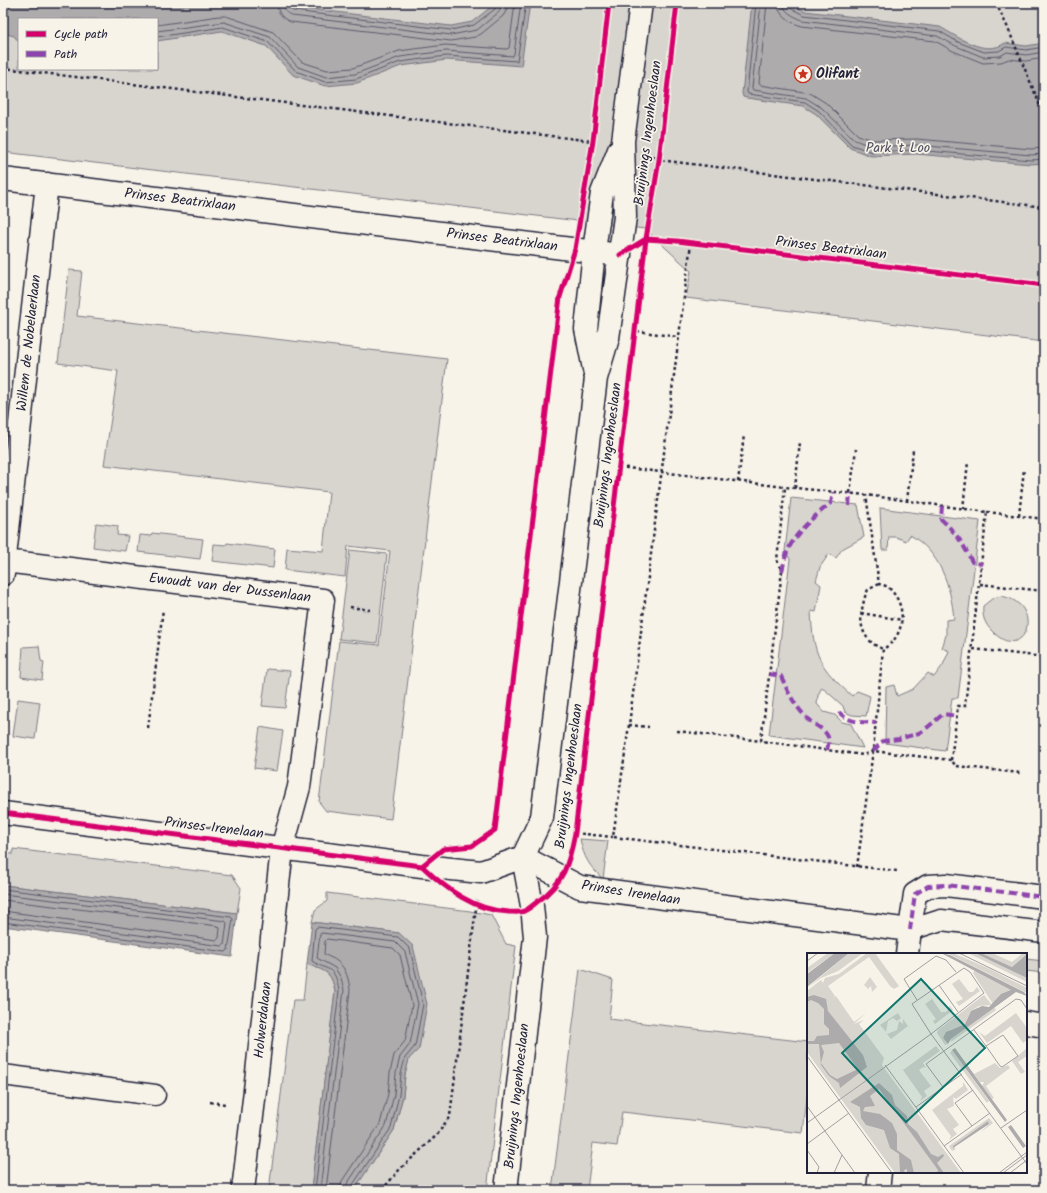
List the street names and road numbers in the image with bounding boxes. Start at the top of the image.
street label: Bruijnings Ingenhoeslaan [628,59,668,207]
street label: Prinses Beatrixlaan [123,182,237,218]
street label: Prinses Beatrixlaan [445,222,559,258]
street label: Prinses Beatrixlaan [774,230,888,266]
street label: Willem de Nobelaerlaan [11,273,47,413]
street label: Bruijnings Ingenhoeslaan [588,381,628,529]
street label: Ewoudt van der Dussenlaan [148,567,312,609]
street label: Bruijnings Ingenhoeslaan [549,702,589,850]
street label: Prinses Irenelaan [163,811,265,845]
street label: Prinses Irenelaan [580,874,682,912]
street label: Holwerdalaan [248,981,278,1059]
street label: Bruijnings Ingenhoeslaan [498,1022,536,1170]

